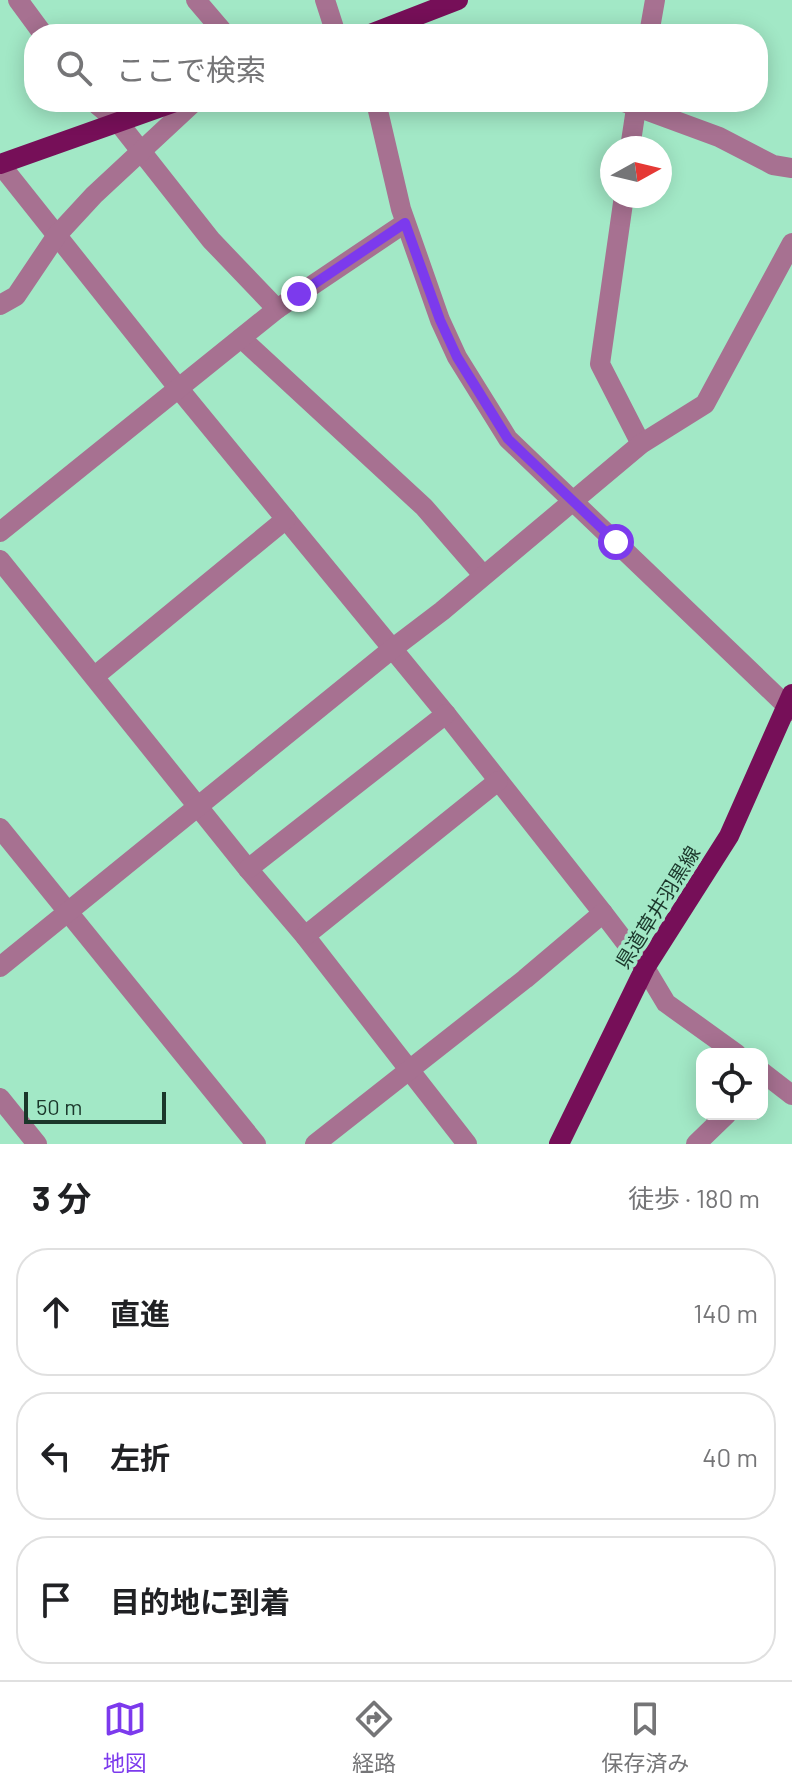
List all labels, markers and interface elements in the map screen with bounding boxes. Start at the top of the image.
search box [24,24,768,112]
icon: search [52,46,96,90]
text: ここで検索 [116,51,266,87]
north arrow [600,136,672,208]
route end [281,276,317,312]
route start [598,524,634,560]
street label: 県道草井羽黒線 [610,841,704,973]
map controls [696,1048,768,1120]
button: locate [696,1048,768,1120]
scale bar [24,1088,166,1124]
text: 50 m [36,1093,82,1119]
text: 3 分 [32,1177,91,1218]
text: 徒歩 · 180 m [628,1182,760,1213]
icon: ahead [34,1290,78,1334]
text: 直進 [110,1295,170,1331]
text: 140 m [693,1297,758,1328]
icon: left [34,1434,78,1478]
text: 左折 [110,1439,170,1475]
text: 40 m [702,1441,758,1472]
icon: arrive [34,1578,78,1622]
text: 目的地に到着 [110,1583,290,1619]
tab: 地図 [103,1697,147,1777]
tab: 経路 [352,1697,396,1777]
tab: 保存済み [601,1697,689,1777]

